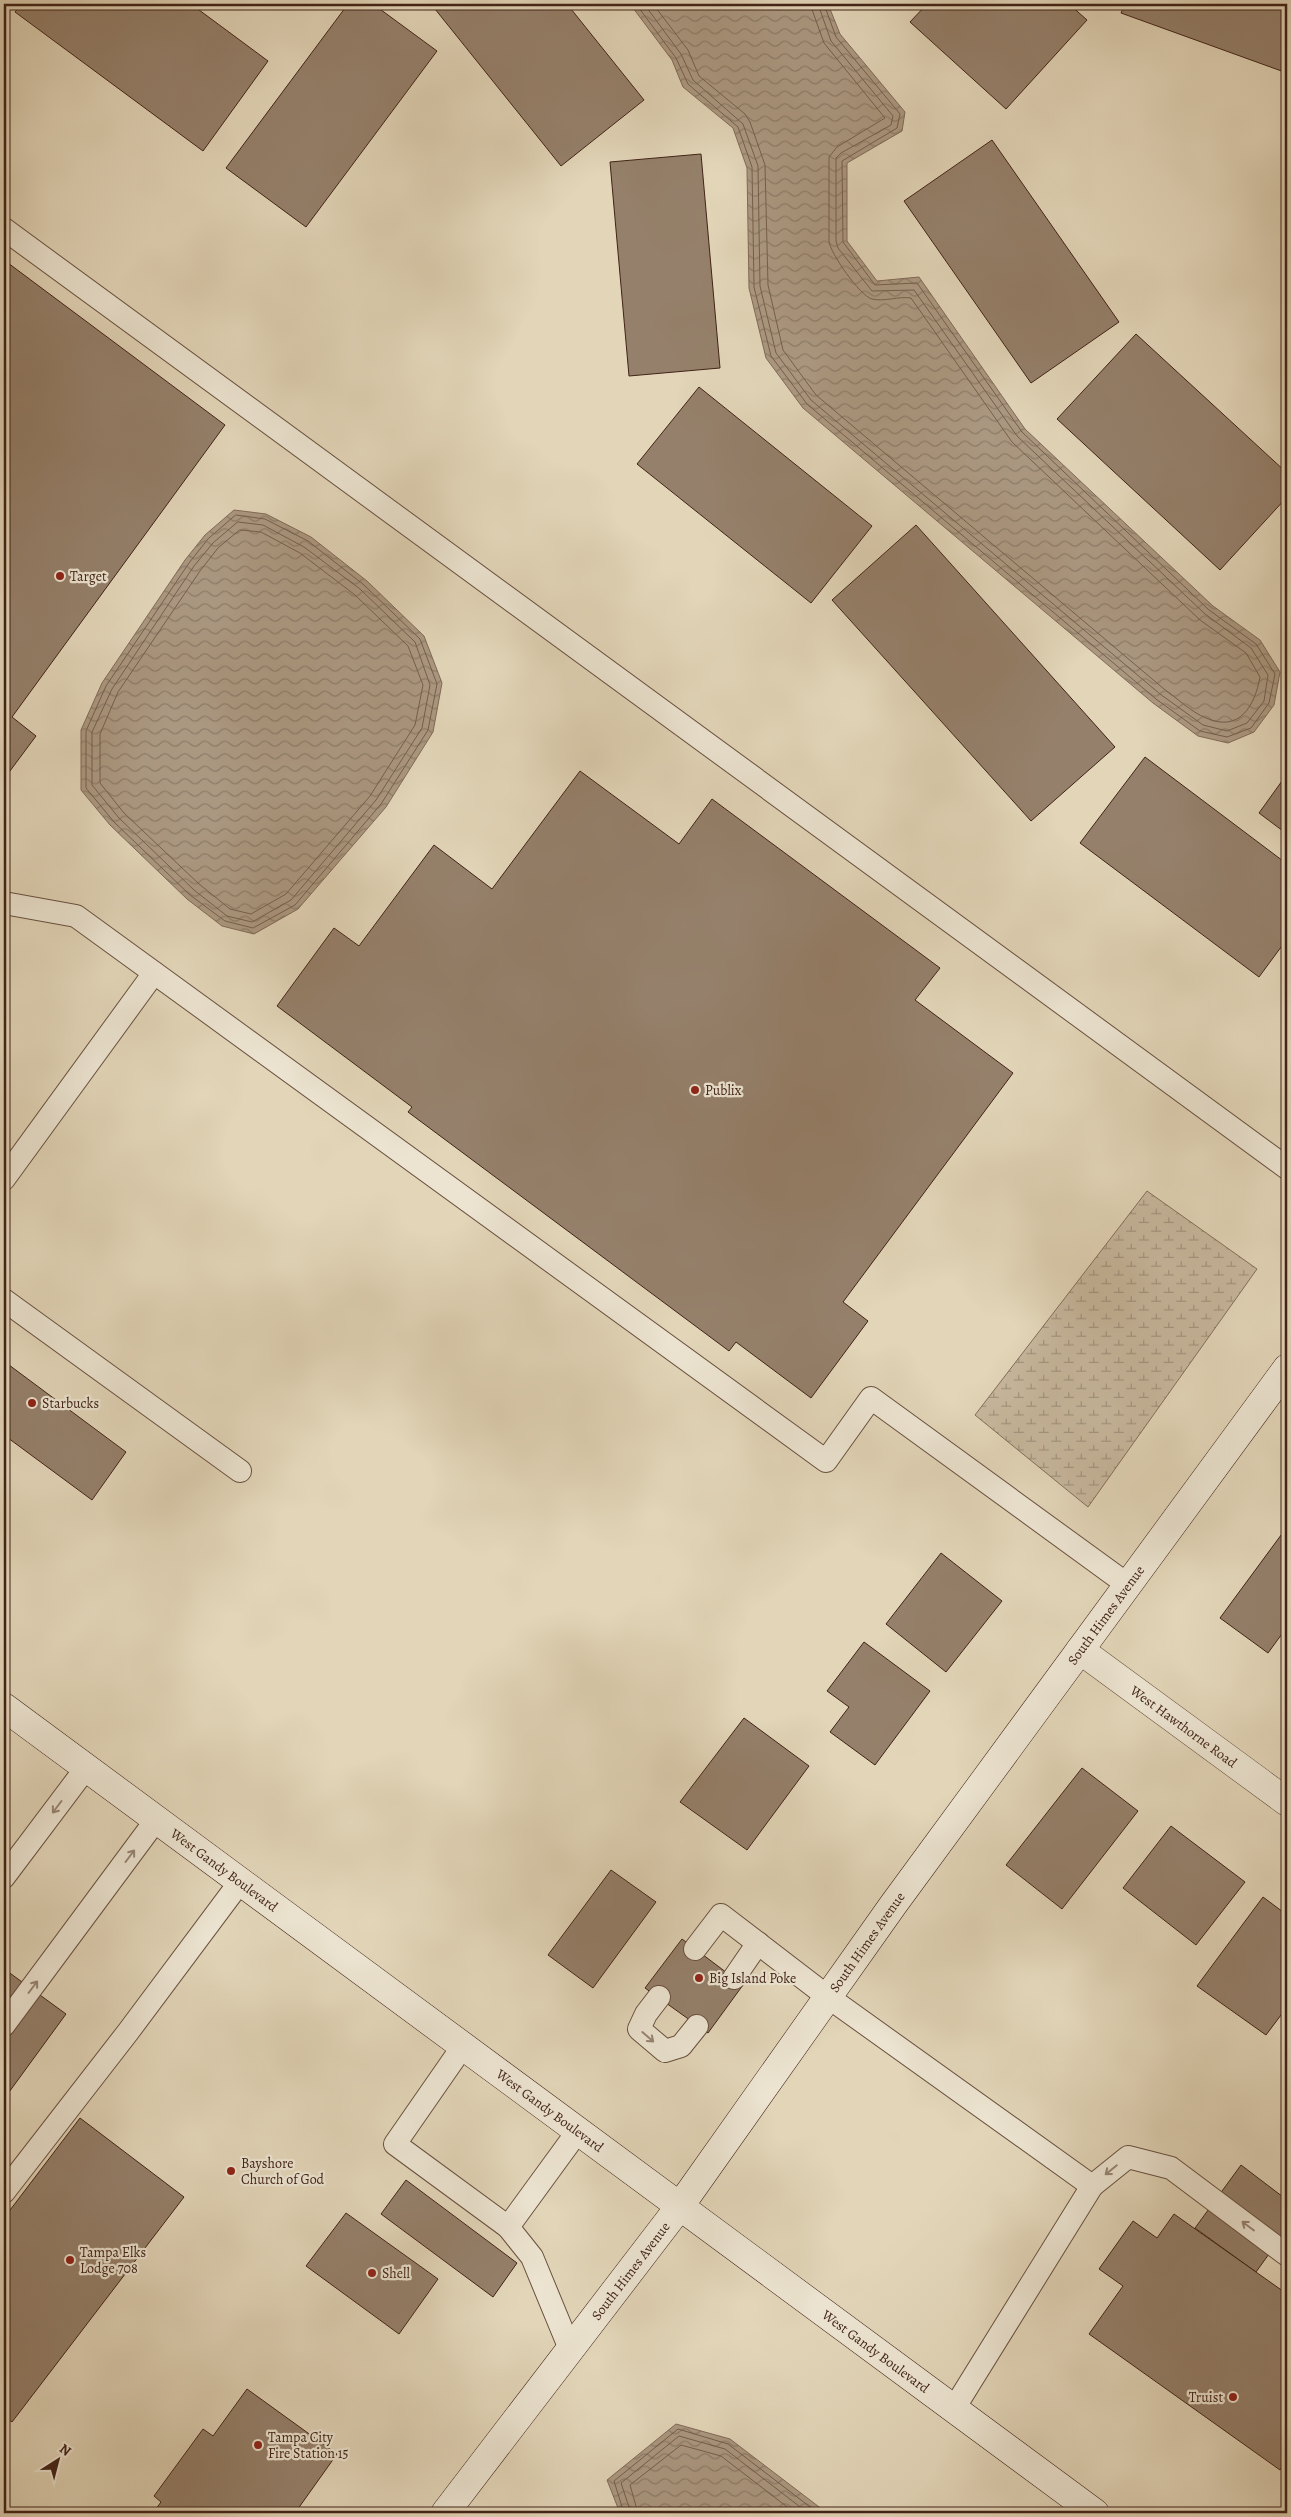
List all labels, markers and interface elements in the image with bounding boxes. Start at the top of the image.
place label: Target [70,567,107,586]
marker: Target [54,570,66,582]
place label: Publix [705,1081,742,1100]
marker: Publix [689,1084,701,1096]
place label: Starbucks [42,1394,99,1413]
marker: Starbucks [26,1397,38,1409]
street label: South Himes Avenue [1063,1561,1149,1669]
street label: West Hawthorne Road [1126,1680,1242,1772]
one-way arrow [51,1800,62,1813]
street label: West Gandy Boulevard [166,1823,282,1916]
one-way arrow [124,1850,135,1863]
street label: South Himes Avenue [825,1888,909,1996]
place label: Big Island Poke [709,1969,796,1988]
marker: Big Island Poke [693,1972,705,1984]
one-way arrow [27,1980,38,1993]
one-way arrow [641,2031,654,2042]
street label: West Gandy Boulevard [492,2064,608,2157]
place label: Bayshore Church of God [241,2154,325,2189]
marker: Bayshore Church of God [225,2165,237,2177]
one-way arrow [1105,2165,1118,2176]
street label: South Himes Avenue [587,2218,674,2324]
one-way arrow [1241,2221,1255,2231]
place label: Tampa Elks Lodge 708 [80,2243,146,2278]
marker: Tampa Elks Lodge 708 [64,2254,76,2266]
place label: Shell [382,2264,410,2283]
marker: Shell [366,2267,378,2279]
street label: West Gandy Boulevard [818,2305,934,2397]
place label: Truist [1189,2388,1223,2407]
marker: Truist [1227,2391,1239,2403]
place label: Tampa City Fire Station 15 [268,2428,348,2463]
north arrow [32,2434,82,2484]
text: N [56,2439,75,2461]
marker: Tampa City Fire Station 15 [252,2439,264,2451]

